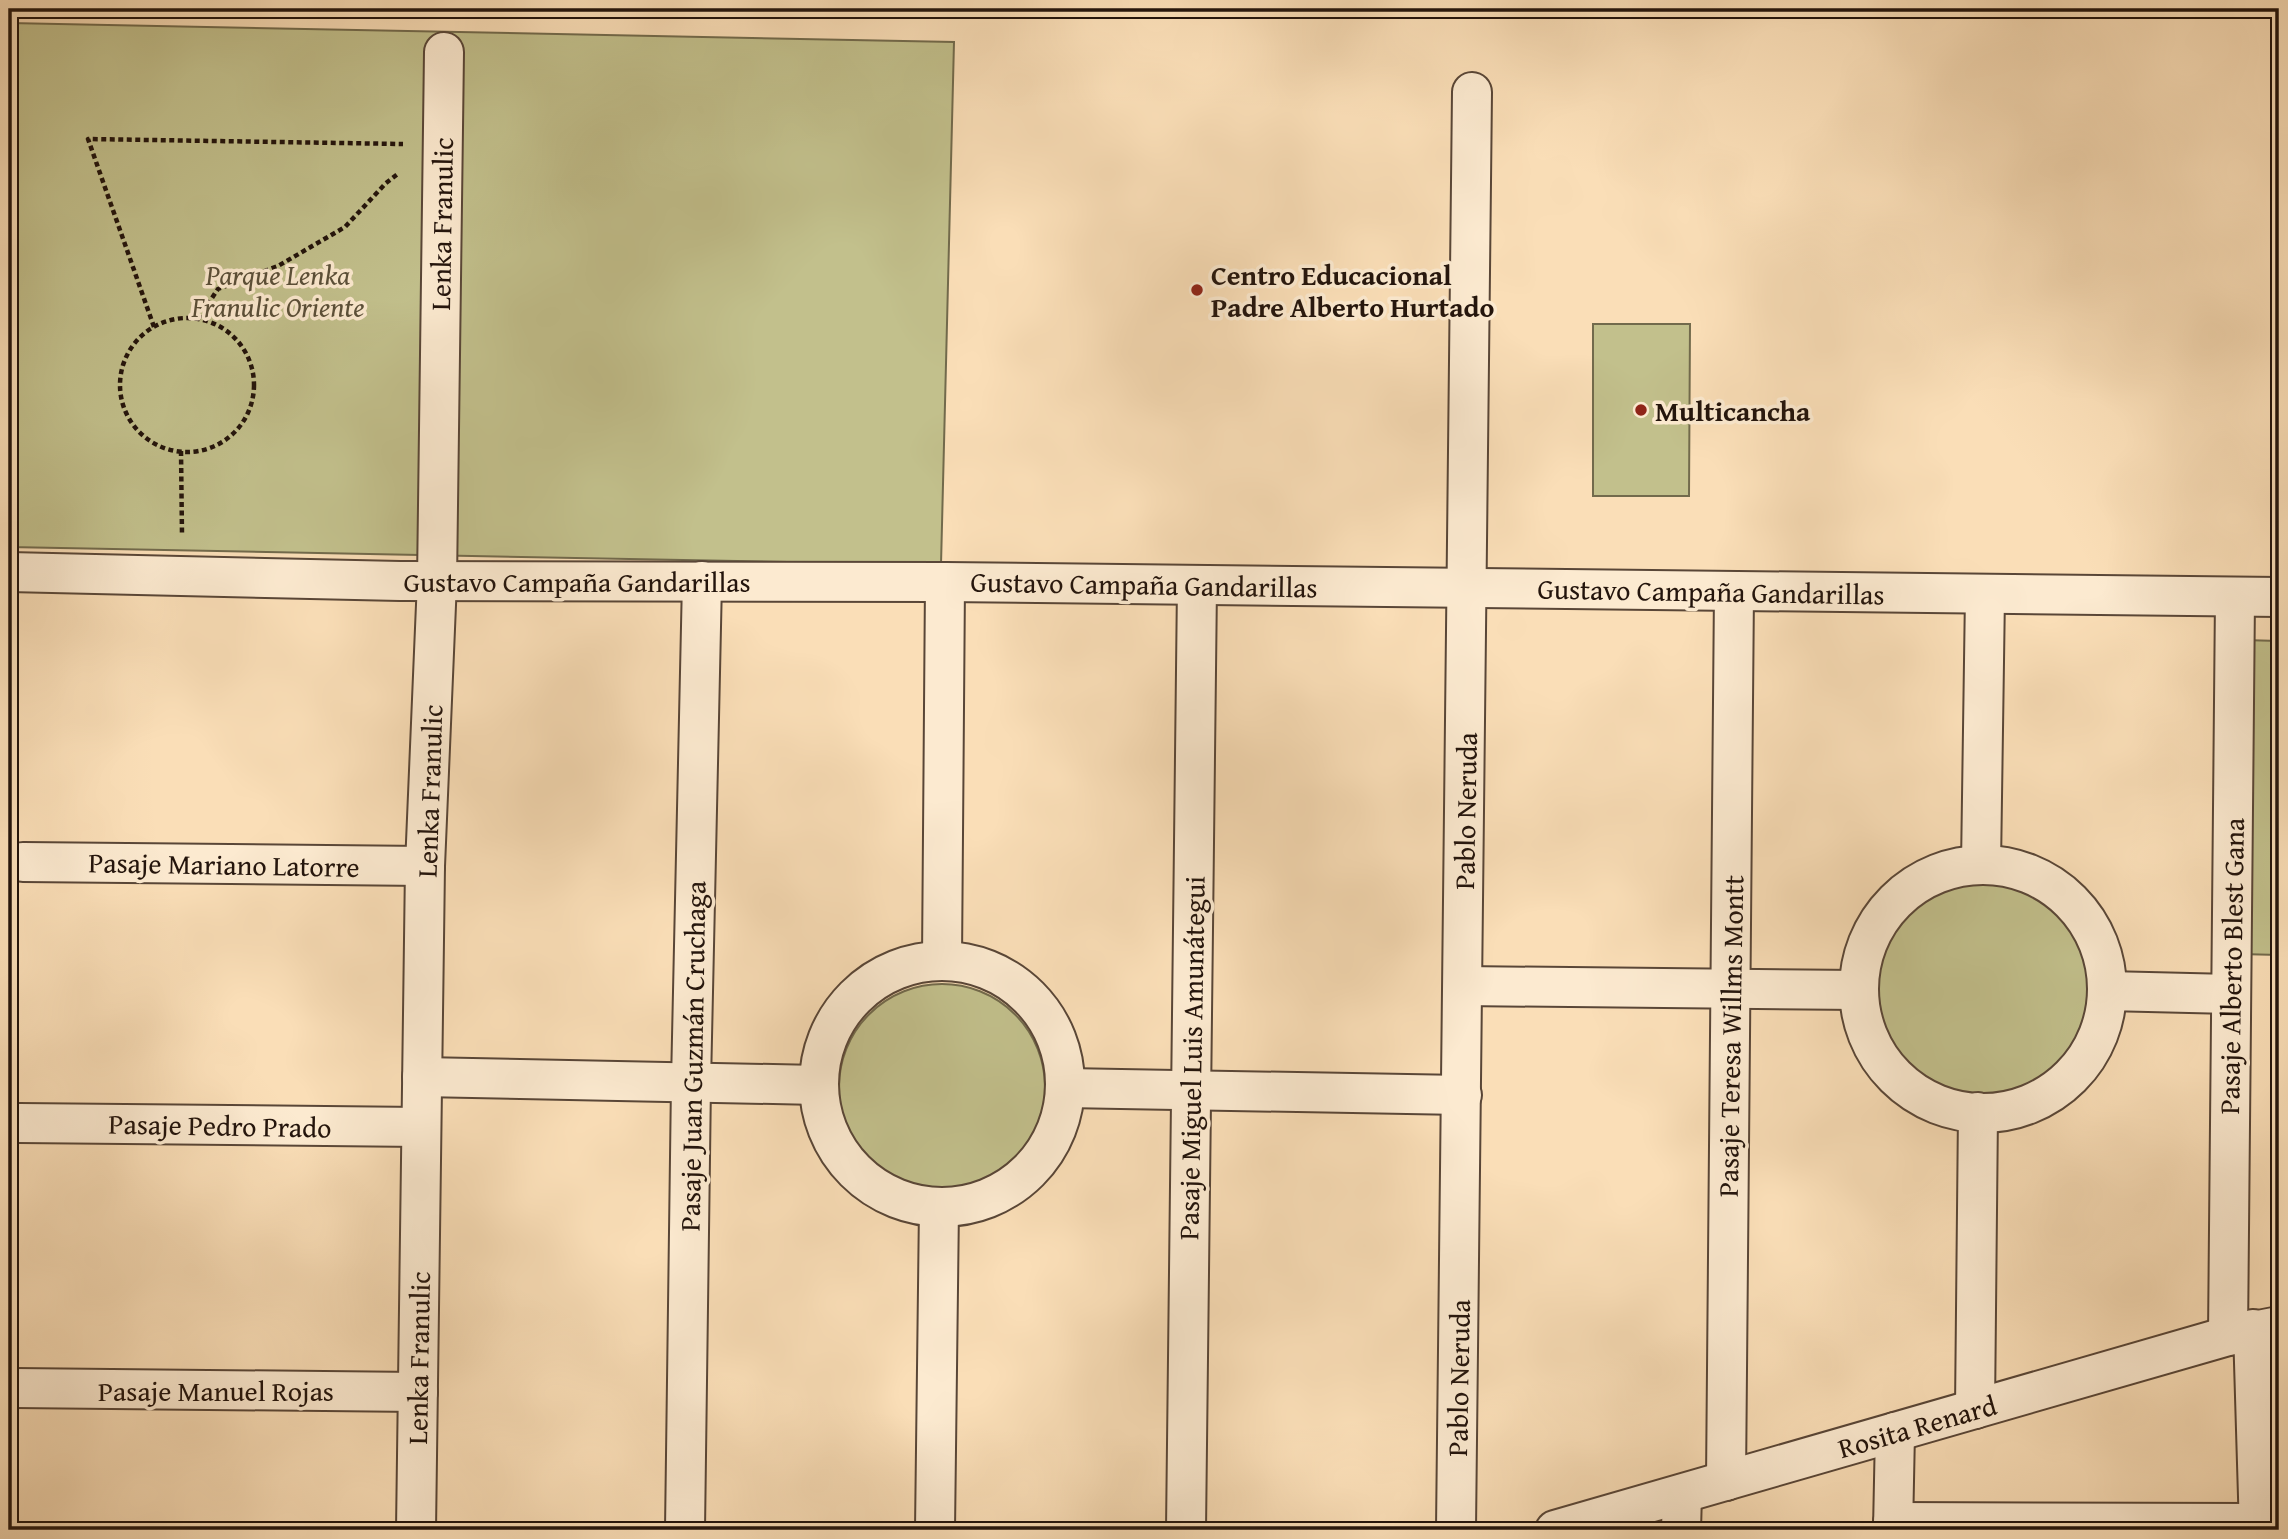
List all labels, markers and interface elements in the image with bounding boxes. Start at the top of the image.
street label: Lenka Franulic [419,137,463,311]
park label: Parque Lenka Franulic Oriente [190,254,365,327]
place label: Centro Educacional Padre Alberto Hurtado [1211,254,1495,327]
marker: Centro Educacional Padre Alberto Hurtado [1189,282,1205,298]
place label: Multicancha [1655,390,1811,431]
marker: Multicancha [1633,402,1649,418]
street label: Gustavo Campaña Gandarillas [970,560,1318,608]
street label: Gustavo Campaña Gandarillas [403,561,751,602]
street label: Gustavo Campaña Gandarillas [1537,567,1885,615]
street label: Lenka Franulic [405,704,453,878]
street label: Pablo Neruda [1443,731,1487,890]
street label: Pasaje Alberto Blest Gana [2208,817,2254,1115]
street label: Pasaje Mariano Latorre [88,841,360,887]
street label: Pasaje Teresa Willms Montt [1707,874,1753,1197]
street label: Pasaje Miguel Luis Amunátegui [1167,875,1215,1241]
street label: Pasaje Juan Guzmán Cruchaga [668,880,716,1232]
street label: Pasaje Pedro Prado [108,1103,332,1147]
street label: Lenka Franulic [396,1271,440,1445]
street label: Pablo Neruda [1436,1298,1480,1457]
street label: Pasaje Manuel Rojas [98,1370,334,1411]
street label: Rosita Renard [1833,1384,2001,1468]

